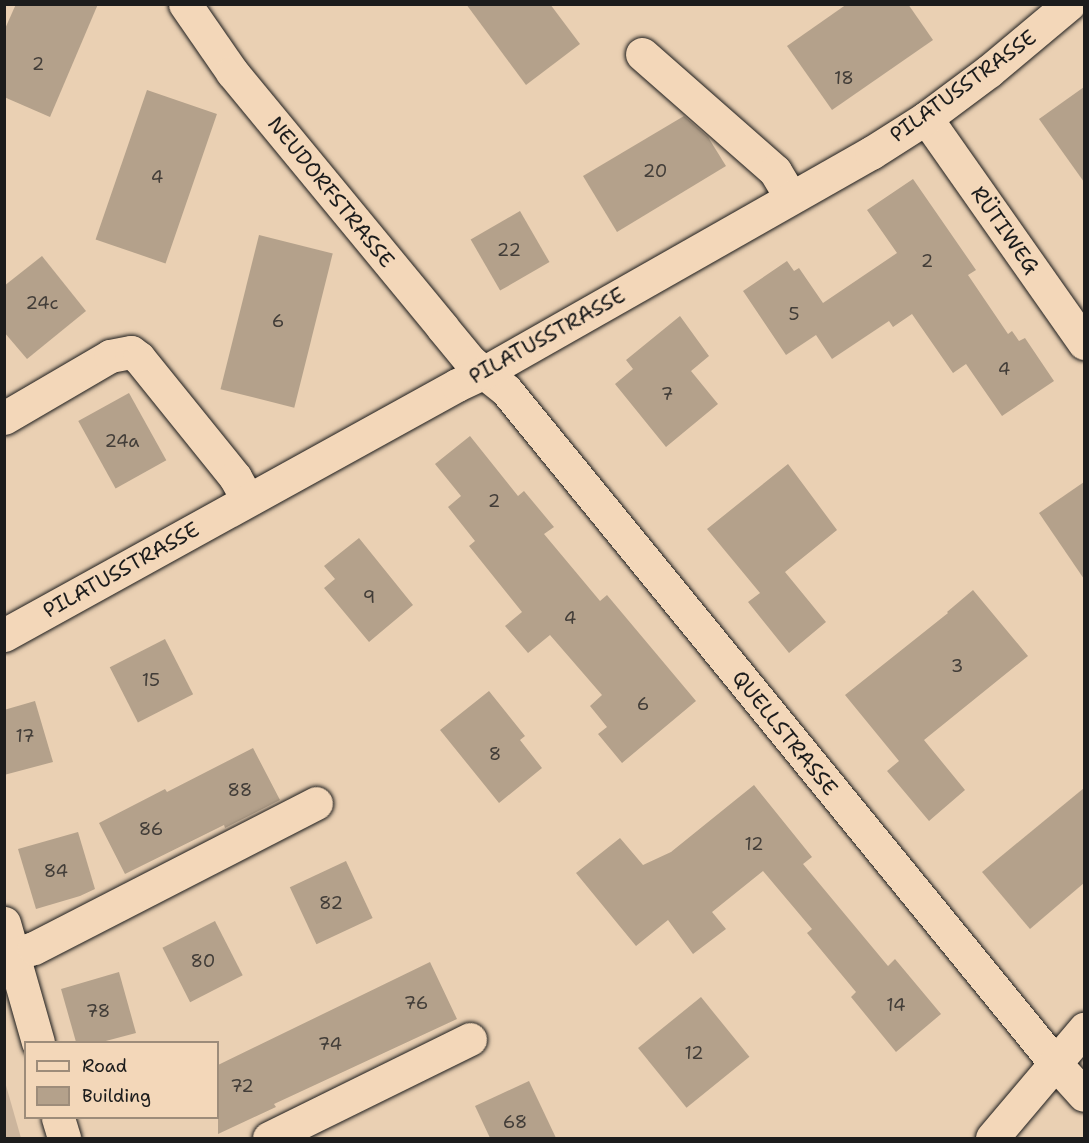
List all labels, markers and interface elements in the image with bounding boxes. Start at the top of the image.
street label: PILATUSSTRASSE [885,24,1041,148]
house number: 2 [32,53,44,75]
house number: 18 [834,67,854,89]
street label: NEUDORFSTRASSE [262,111,400,273]
house number: 20 [643,160,667,182]
house number: 4 [151,166,163,188]
street label: RÜTIWEG [966,181,1044,279]
house number: 22 [497,239,521,261]
house number: 2 [921,250,933,272]
street label: PILATUSSTRASSE [465,283,629,389]
house number: 24c [25,292,59,314]
house number: 5 [788,303,800,325]
house number: 6 [272,310,284,332]
house number: 4 [998,358,1010,380]
house number: 7 [661,383,673,405]
house number: 24a [105,430,139,452]
house number: 2 [488,490,500,512]
street label: PILATUSSTRASSE [39,517,203,623]
house number: 9 [363,586,375,608]
house number: 4 [564,607,576,629]
house number: 3 [951,655,963,677]
street label: QUELLSTRASSE [727,665,843,801]
house number: 15 [142,669,160,691]
house number: 6 [637,693,649,715]
house number: 17 [15,725,35,747]
house number: 8 [489,743,501,765]
house number: 88 [228,779,252,801]
house number: 86 [139,818,163,840]
house number: 12 [744,833,764,855]
house number: 84 [44,860,68,882]
house number: 82 [319,892,343,914]
house number: 80 [191,950,215,972]
house number: 76 [404,992,428,1014]
house number: 14 [886,994,906,1016]
house number: 78 [86,1000,110,1022]
house number: 74 [318,1033,342,1055]
legend [24,1041,219,1119]
house number: 12 [684,1042,704,1064]
text: Road [82,1054,127,1078]
house number: 72 [230,1075,254,1097]
text: Building [82,1084,151,1108]
house number: 68 [503,1111,527,1133]

